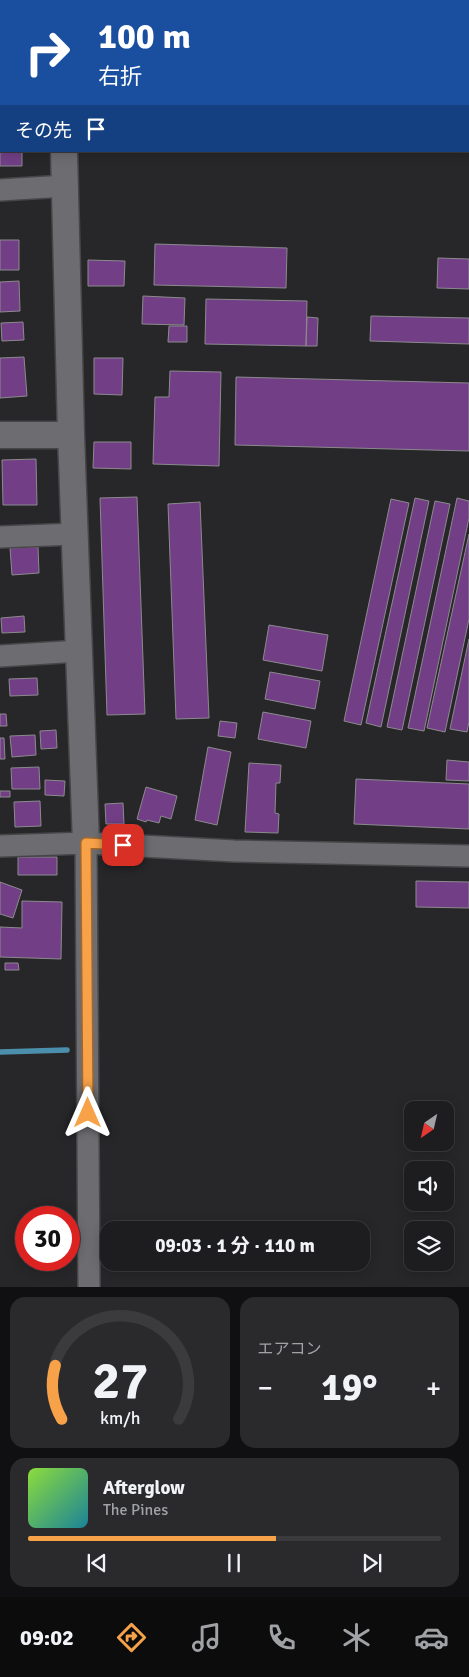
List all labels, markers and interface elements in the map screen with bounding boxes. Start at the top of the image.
text: 100 m [98,15,191,58]
icon: right [15,20,80,85]
text: 右折 [98,63,142,90]
icon: arrive [82,115,110,143]
text: その先 [15,119,72,143]
pin [102,824,144,866]
icon: arrive [109,831,137,859]
position arrow [61,1086,113,1138]
north arrow [404,1101,454,1151]
map controls [404,1101,454,1271]
button: sound [404,1161,454,1211]
speed limit sign: 30 [15,1206,80,1271]
button: layers [404,1221,454,1271]
text: 09:03 · 1 分 · 110 m [155,1234,315,1258]
text: エアコン [258,1339,322,1359]
text: 27 [92,1349,148,1413]
text: 19° [321,1364,377,1411]
text: − [258,1371,273,1405]
text: + [426,1371,441,1405]
text: km/h [100,1407,140,1429]
text: Afterglow [103,1476,185,1500]
text: The Pines [103,1500,168,1520]
icon: previous [83,1549,111,1577]
icon: pause [220,1549,248,1577]
icon: next [358,1549,386,1577]
icon: directions [114,1620,149,1655]
icon: music [189,1620,224,1655]
icon: phone [264,1620,299,1655]
icon: climate [339,1620,374,1655]
icon: car [414,1620,449,1655]
text: 09:02 [20,1624,74,1651]

